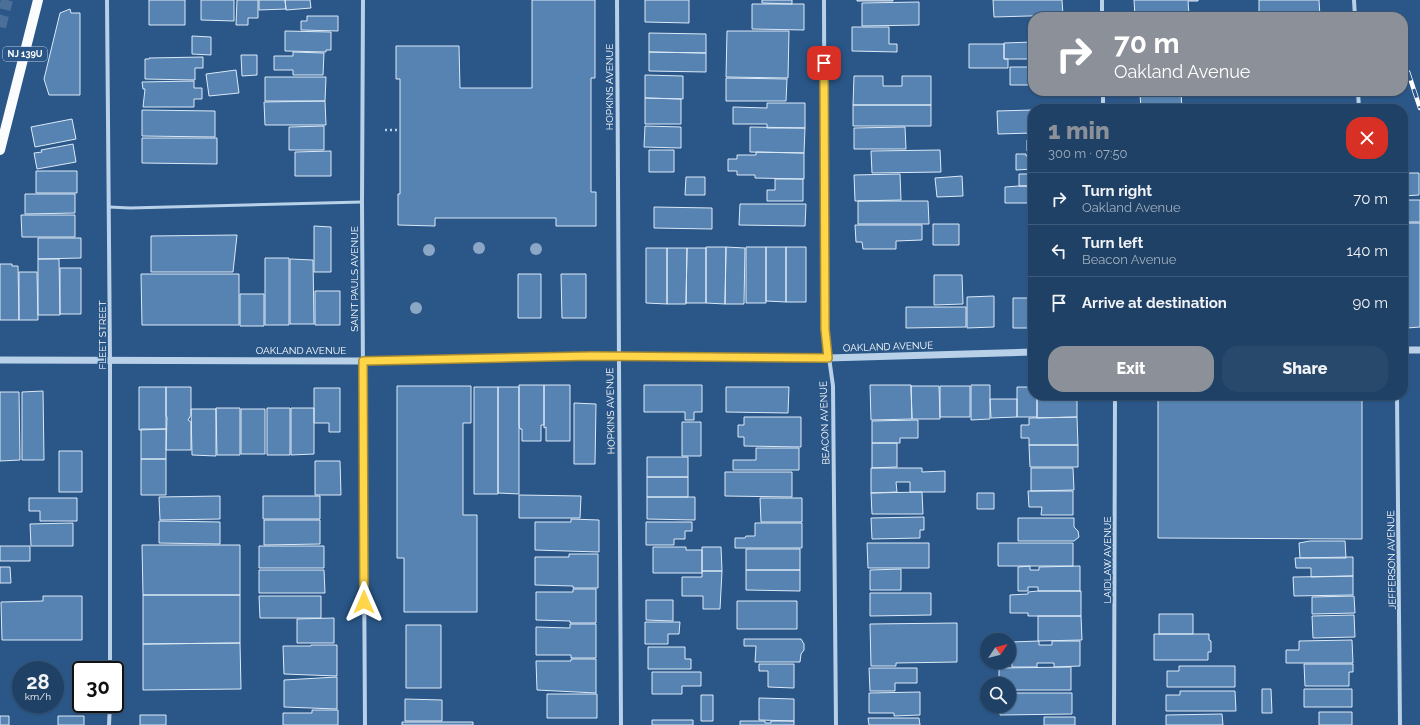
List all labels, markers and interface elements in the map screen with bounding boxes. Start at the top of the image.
text: 70 m [1114,27,1180,60]
icon: right [1048,28,1100,80]
street label: HOPKINS AVENUE [604,44,615,130]
pin [807,46,841,80]
road number: NJ 139U [3,47,47,61]
icon: arrive [813,52,835,74]
text: Oakland Avenue [1114,61,1250,82]
text: 1 min [1048,116,1110,145]
button: close [1346,117,1388,159]
text: 300 m · 07:50 [1048,146,1128,161]
text: Turn right [1082,182,1152,200]
icon: right [1048,188,1070,210]
text: 70 m [1353,190,1388,208]
text: Oakland Avenue [1082,200,1181,215]
street label: SAINT PAULS AVENUE [349,226,360,332]
text: Turn left [1082,234,1143,252]
icon: left [1048,240,1070,262]
text: 140 m [1347,242,1388,260]
text: Beacon Avenue [1082,252,1176,267]
icon: arrive [1048,292,1070,314]
text: Arrive at destination [1082,294,1227,312]
text: 90 m [1352,294,1388,312]
street label: FLEET STREET [97,300,108,370]
street label: OAKLAND AVENUE [843,339,933,354]
street label: OAKLAND AVENUE [256,345,346,356]
button: Exit [1048,346,1214,392]
button: Share [1222,346,1388,392]
street label: HOPKINS AVENUE [604,368,617,454]
street label: BEACON AVENUE [818,381,831,465]
street label: JEFFERSON AVENUE [1385,510,1398,610]
street label: LAIDLAW AVENUE [1102,517,1113,603]
position arrow [343,581,385,623]
north arrow [980,633,1016,669]
map controls [980,633,1016,713]
speed limit sign: 30 [72,661,124,713]
text: 28 [26,670,50,694]
button: search [980,677,1016,713]
text: km/h [25,691,51,702]

